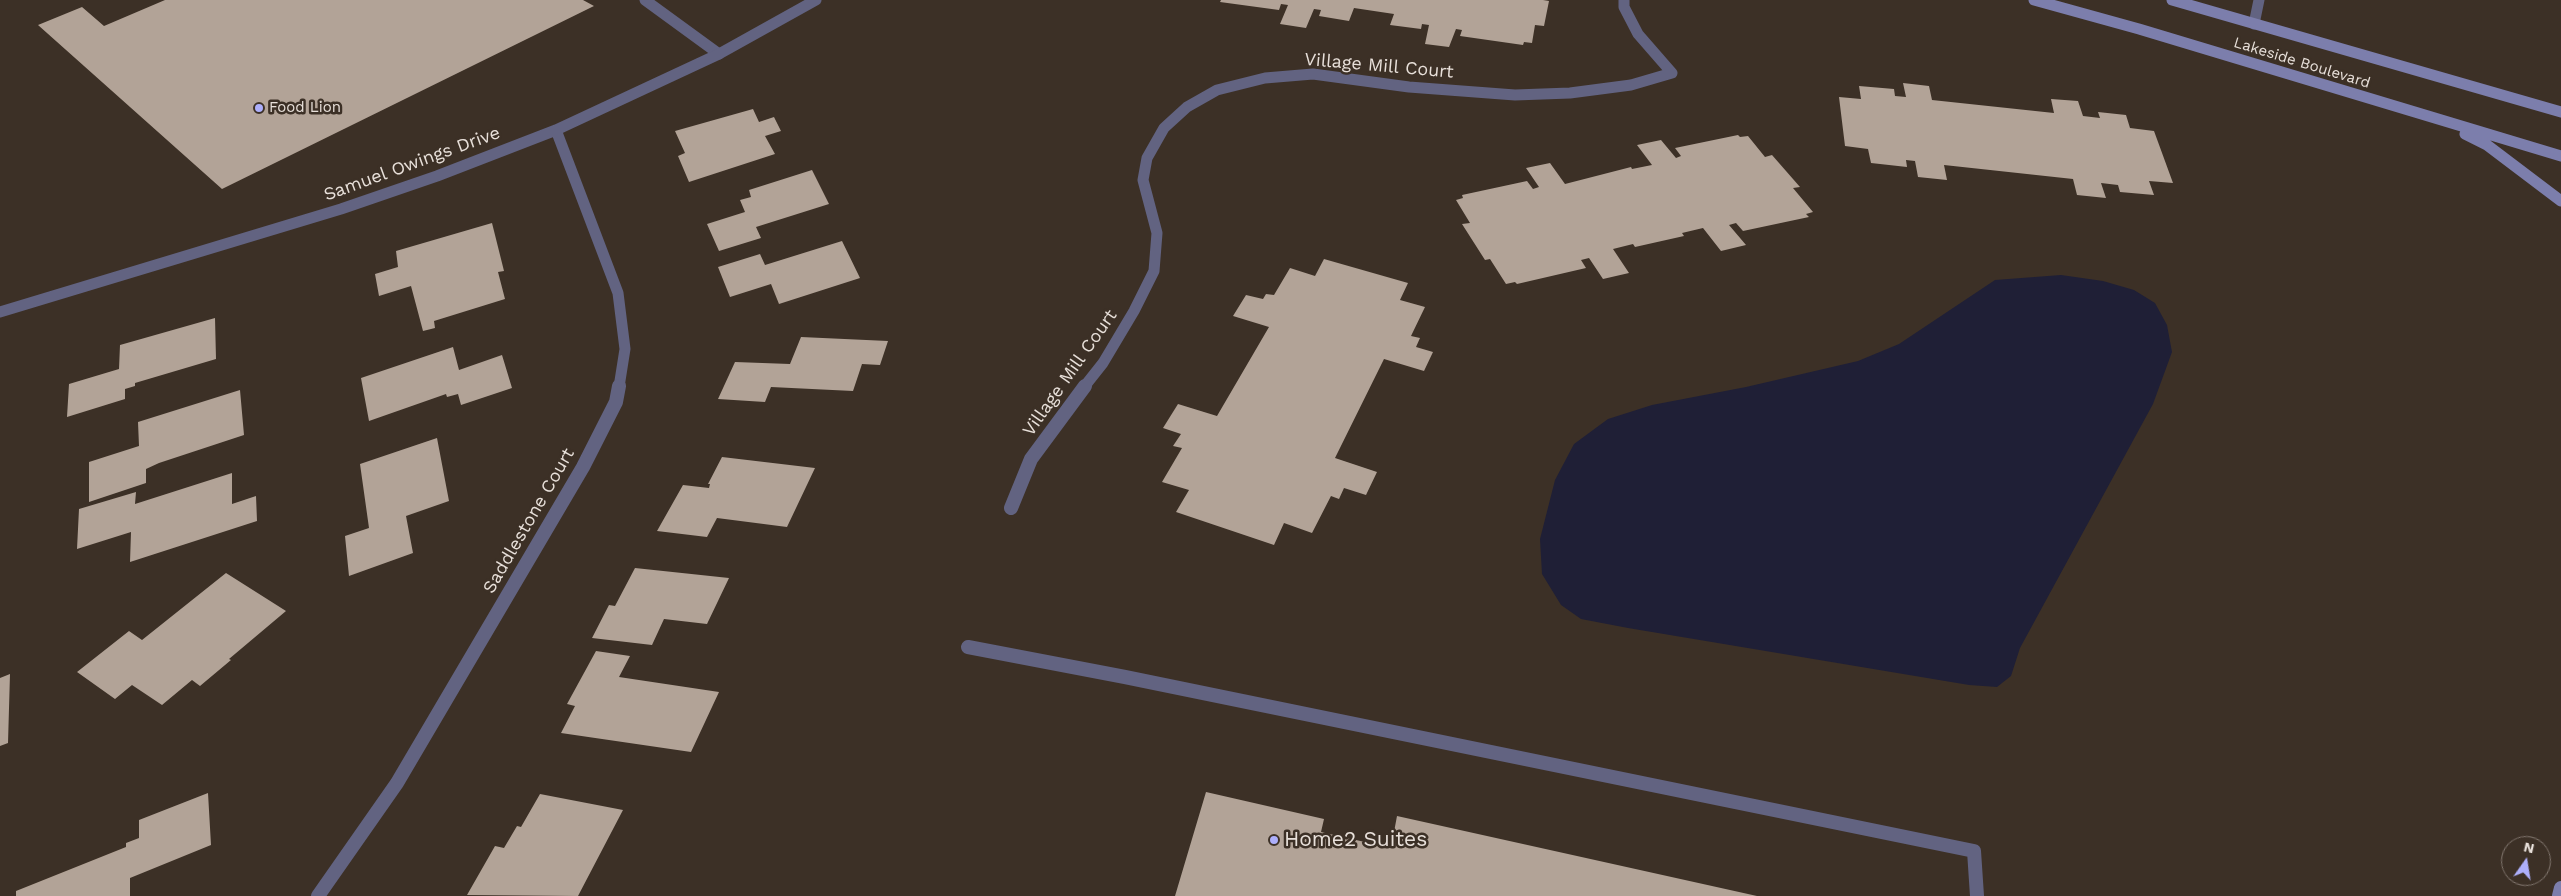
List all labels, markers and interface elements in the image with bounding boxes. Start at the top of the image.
street label: Lakeside Boulevard [2232,34,2372,92]
street label: Village Mill Court [1304,49,1454,83]
place label: Food Lion [269,99,341,117]
marker: Food Lion [253,102,265,114]
street label: Samuel Owings Drive [321,122,503,206]
street label: Village Mill Court [1018,306,1122,440]
street label: Saddlestone Court [479,445,579,597]
place label: Home2 Suites [1284,827,1427,853]
marker: Home2 Suites [1268,834,1280,846]
north arrow [2501,836,2551,886]
text: N [2522,838,2536,856]

